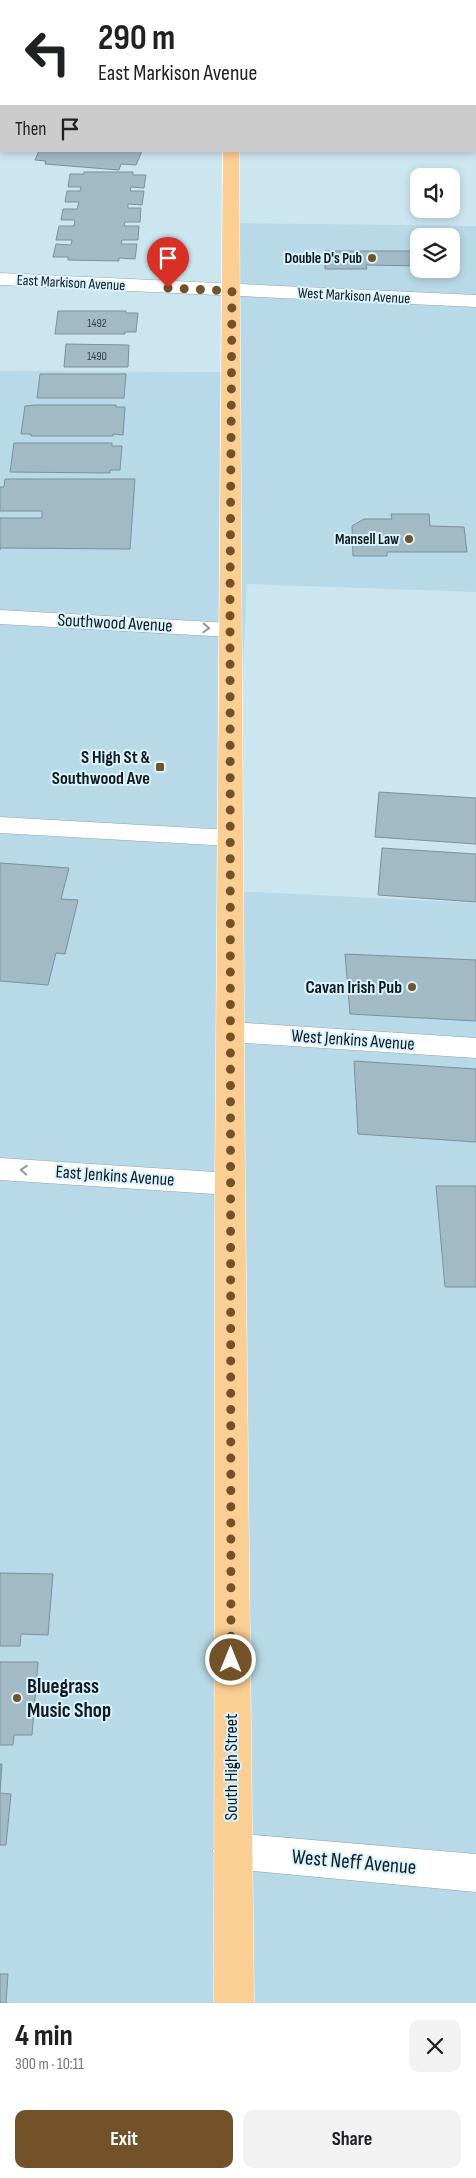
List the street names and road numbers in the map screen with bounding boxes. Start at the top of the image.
street label: East Markison Avenue [16,271,126,295]
street label: West Markison Avenue [297,284,411,308]
street label: Southwood Avenue [57,609,173,637]
street label: West Jenkins Avenue [291,1025,415,1055]
street label: East Jenkins Avenue [55,1161,175,1191]
street label: South High Street [221,1713,242,1820]
street label: West Neff Avenue [291,1844,417,1880]

